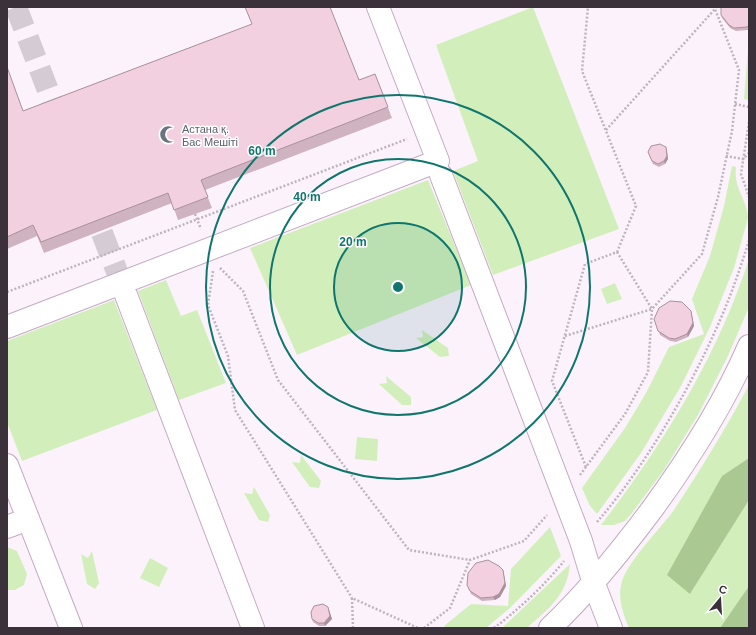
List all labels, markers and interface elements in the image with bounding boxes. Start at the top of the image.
place label: Астана қ. Бас Мешіті [182,123,238,148]
mosque icon: Астана қ. Бас Мешіті [159,125,179,145]
text: 60 m [248,144,276,158]
text: 40 m [293,190,321,204]
text: 20 m [339,235,367,249]
centre of rings [391,280,405,294]
north arrow [700,579,740,619]
text: С [717,583,729,596]

